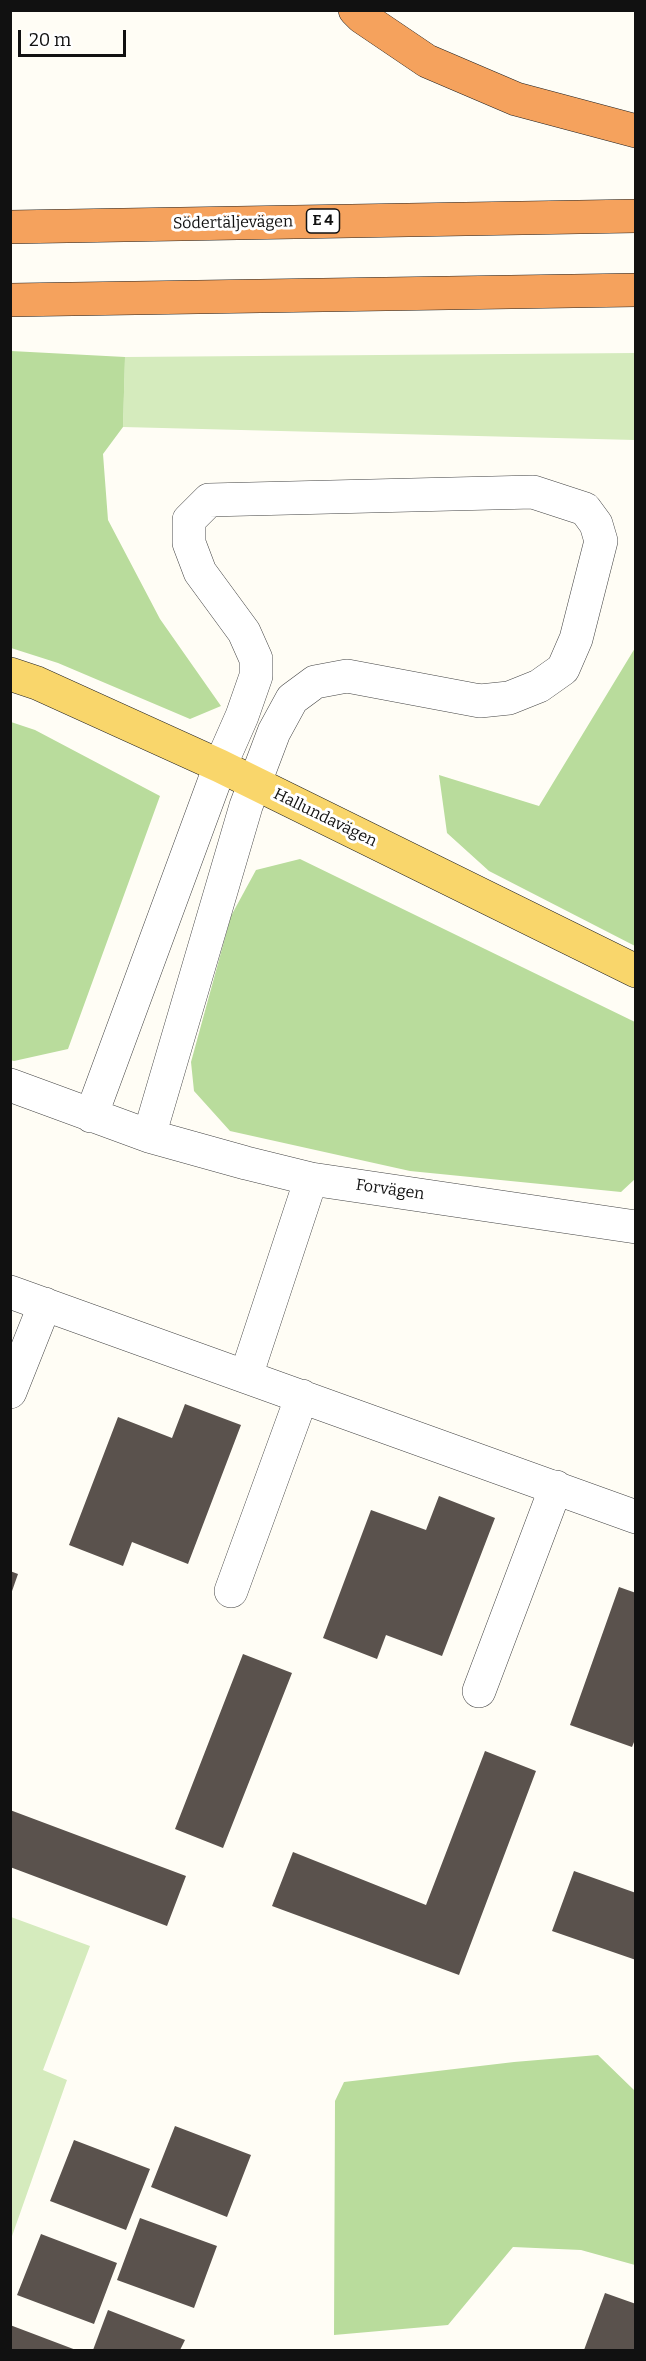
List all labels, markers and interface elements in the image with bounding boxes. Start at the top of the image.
scale bar [21,18,129,56]
text: 20 m [29,29,71,51]
road number: E 4 [306,209,340,233]
street label: Södertäljevägen [173,212,293,234]
street label: Hallundavägen [270,785,380,851]
street label: Forvägen [354,1176,426,1204]

